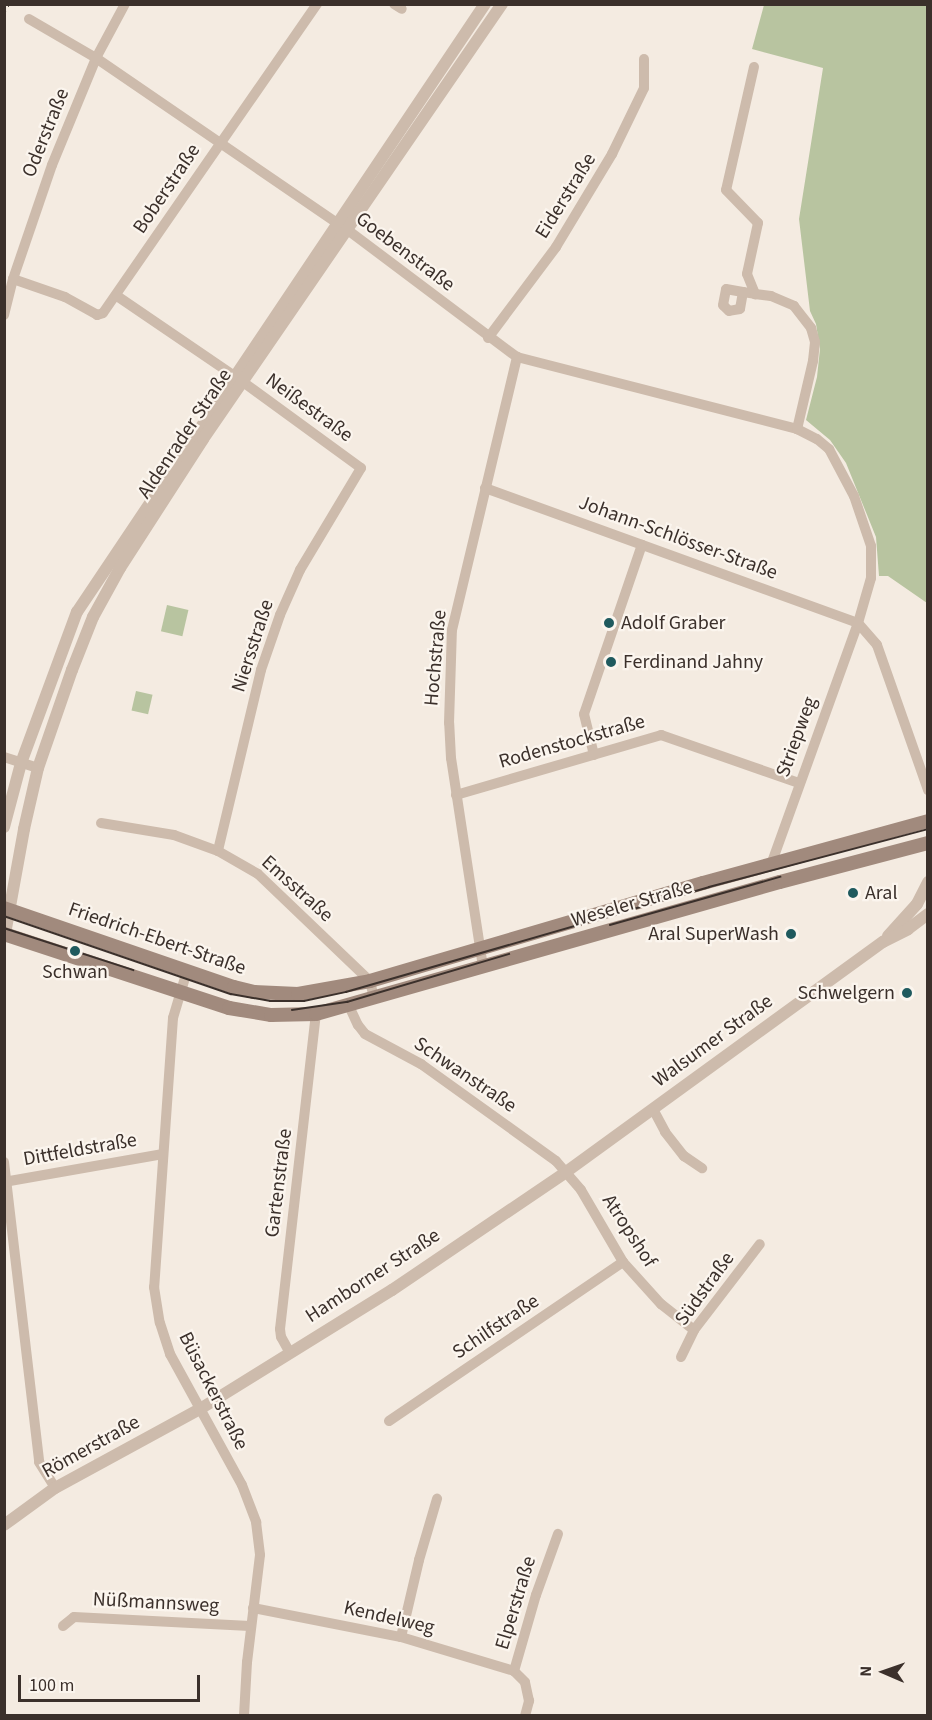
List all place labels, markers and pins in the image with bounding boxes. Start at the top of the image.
place label: Adolf Graber [621,611,726,635]
marker: Adolf Graber [602,616,616,630]
place label: Ferdinand Jahny [623,650,763,674]
marker: Ferdinand Jahny [604,655,618,669]
place label: Aral [865,881,898,905]
marker: Aral [846,886,860,900]
place label: Aral SuperWash [648,922,779,946]
marker: Aral SuperWash [784,927,798,941]
marker: Schwan [68,944,82,958]
place label: Schwan [42,960,108,984]
place label: Schwelgern [797,981,895,1005]
marker: Schwelgern [900,986,914,1000]

